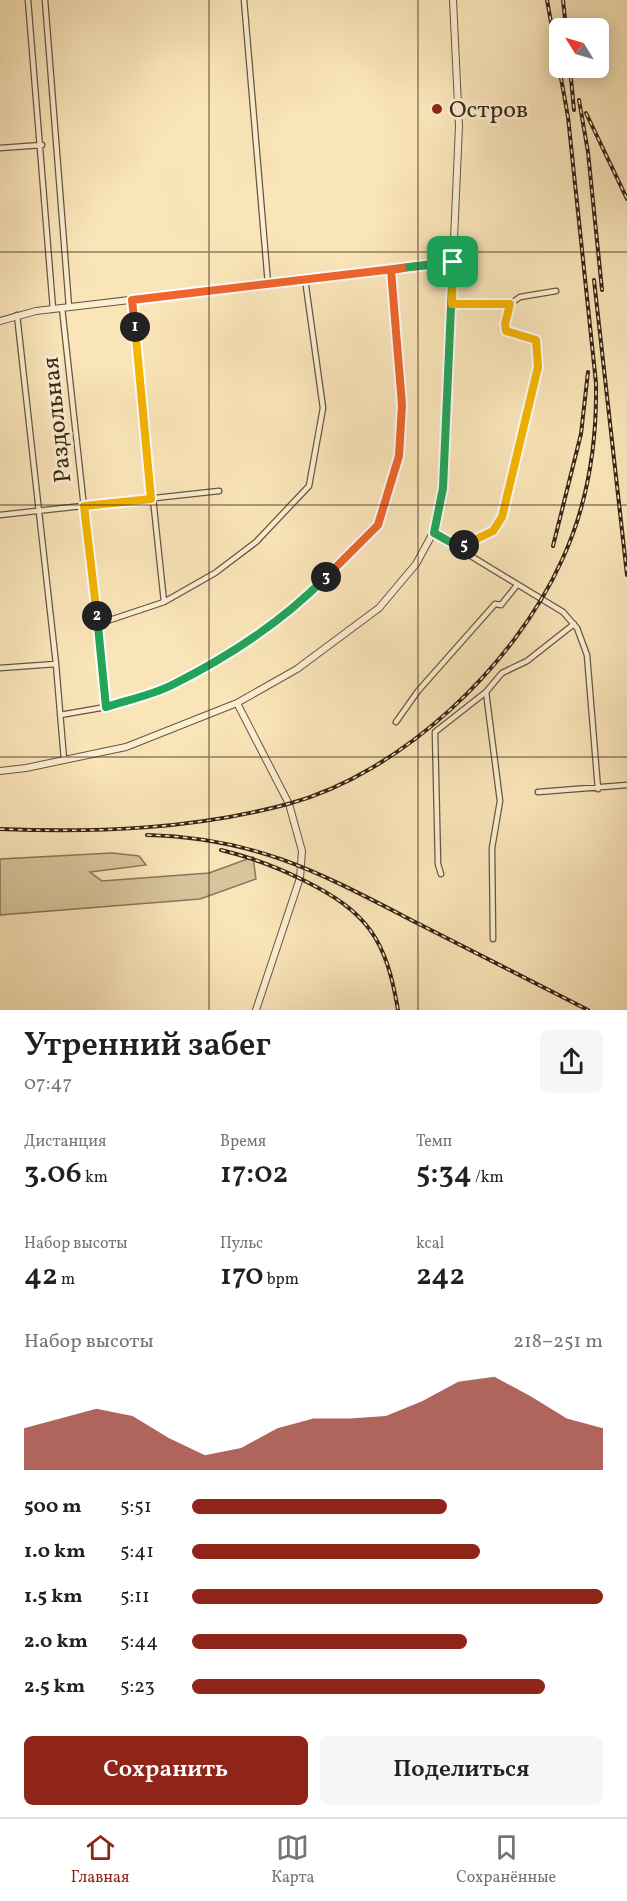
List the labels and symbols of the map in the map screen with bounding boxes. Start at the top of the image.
north arrow [549,18,609,78]
place label: Остров [449,94,528,128]
marker: Остров [430,102,444,116]
pin [427,236,478,287]
pin: 1 [120,312,150,342]
street label: Раздольная [34,355,82,484]
pin: 5 [449,530,479,560]
pin: 3 [311,562,341,592]
pin: 2 [82,601,112,631]

